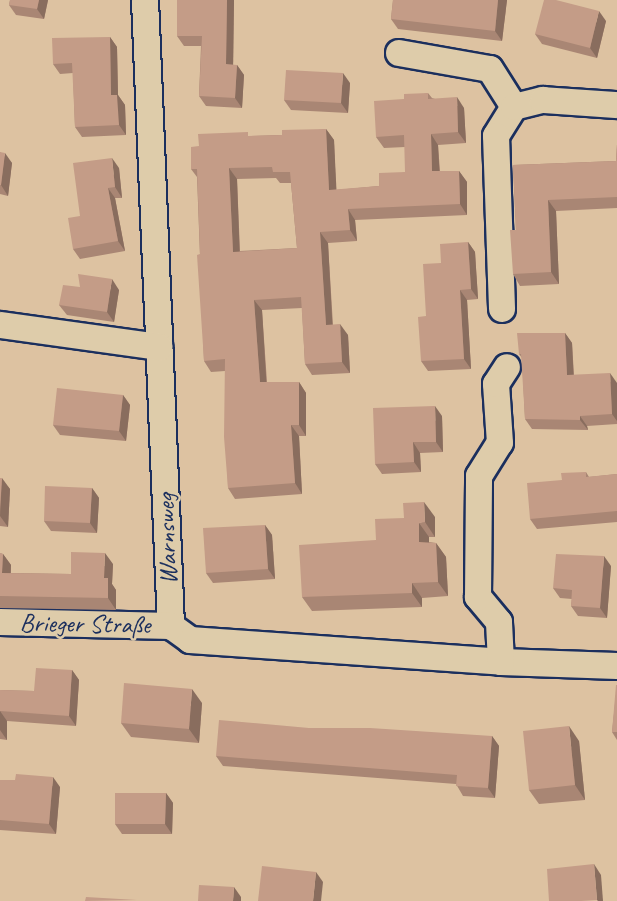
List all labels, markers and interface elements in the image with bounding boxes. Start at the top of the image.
street label: Warnsweg [150,493,184,585]
street label: Brieger Straße [19,607,151,641]

